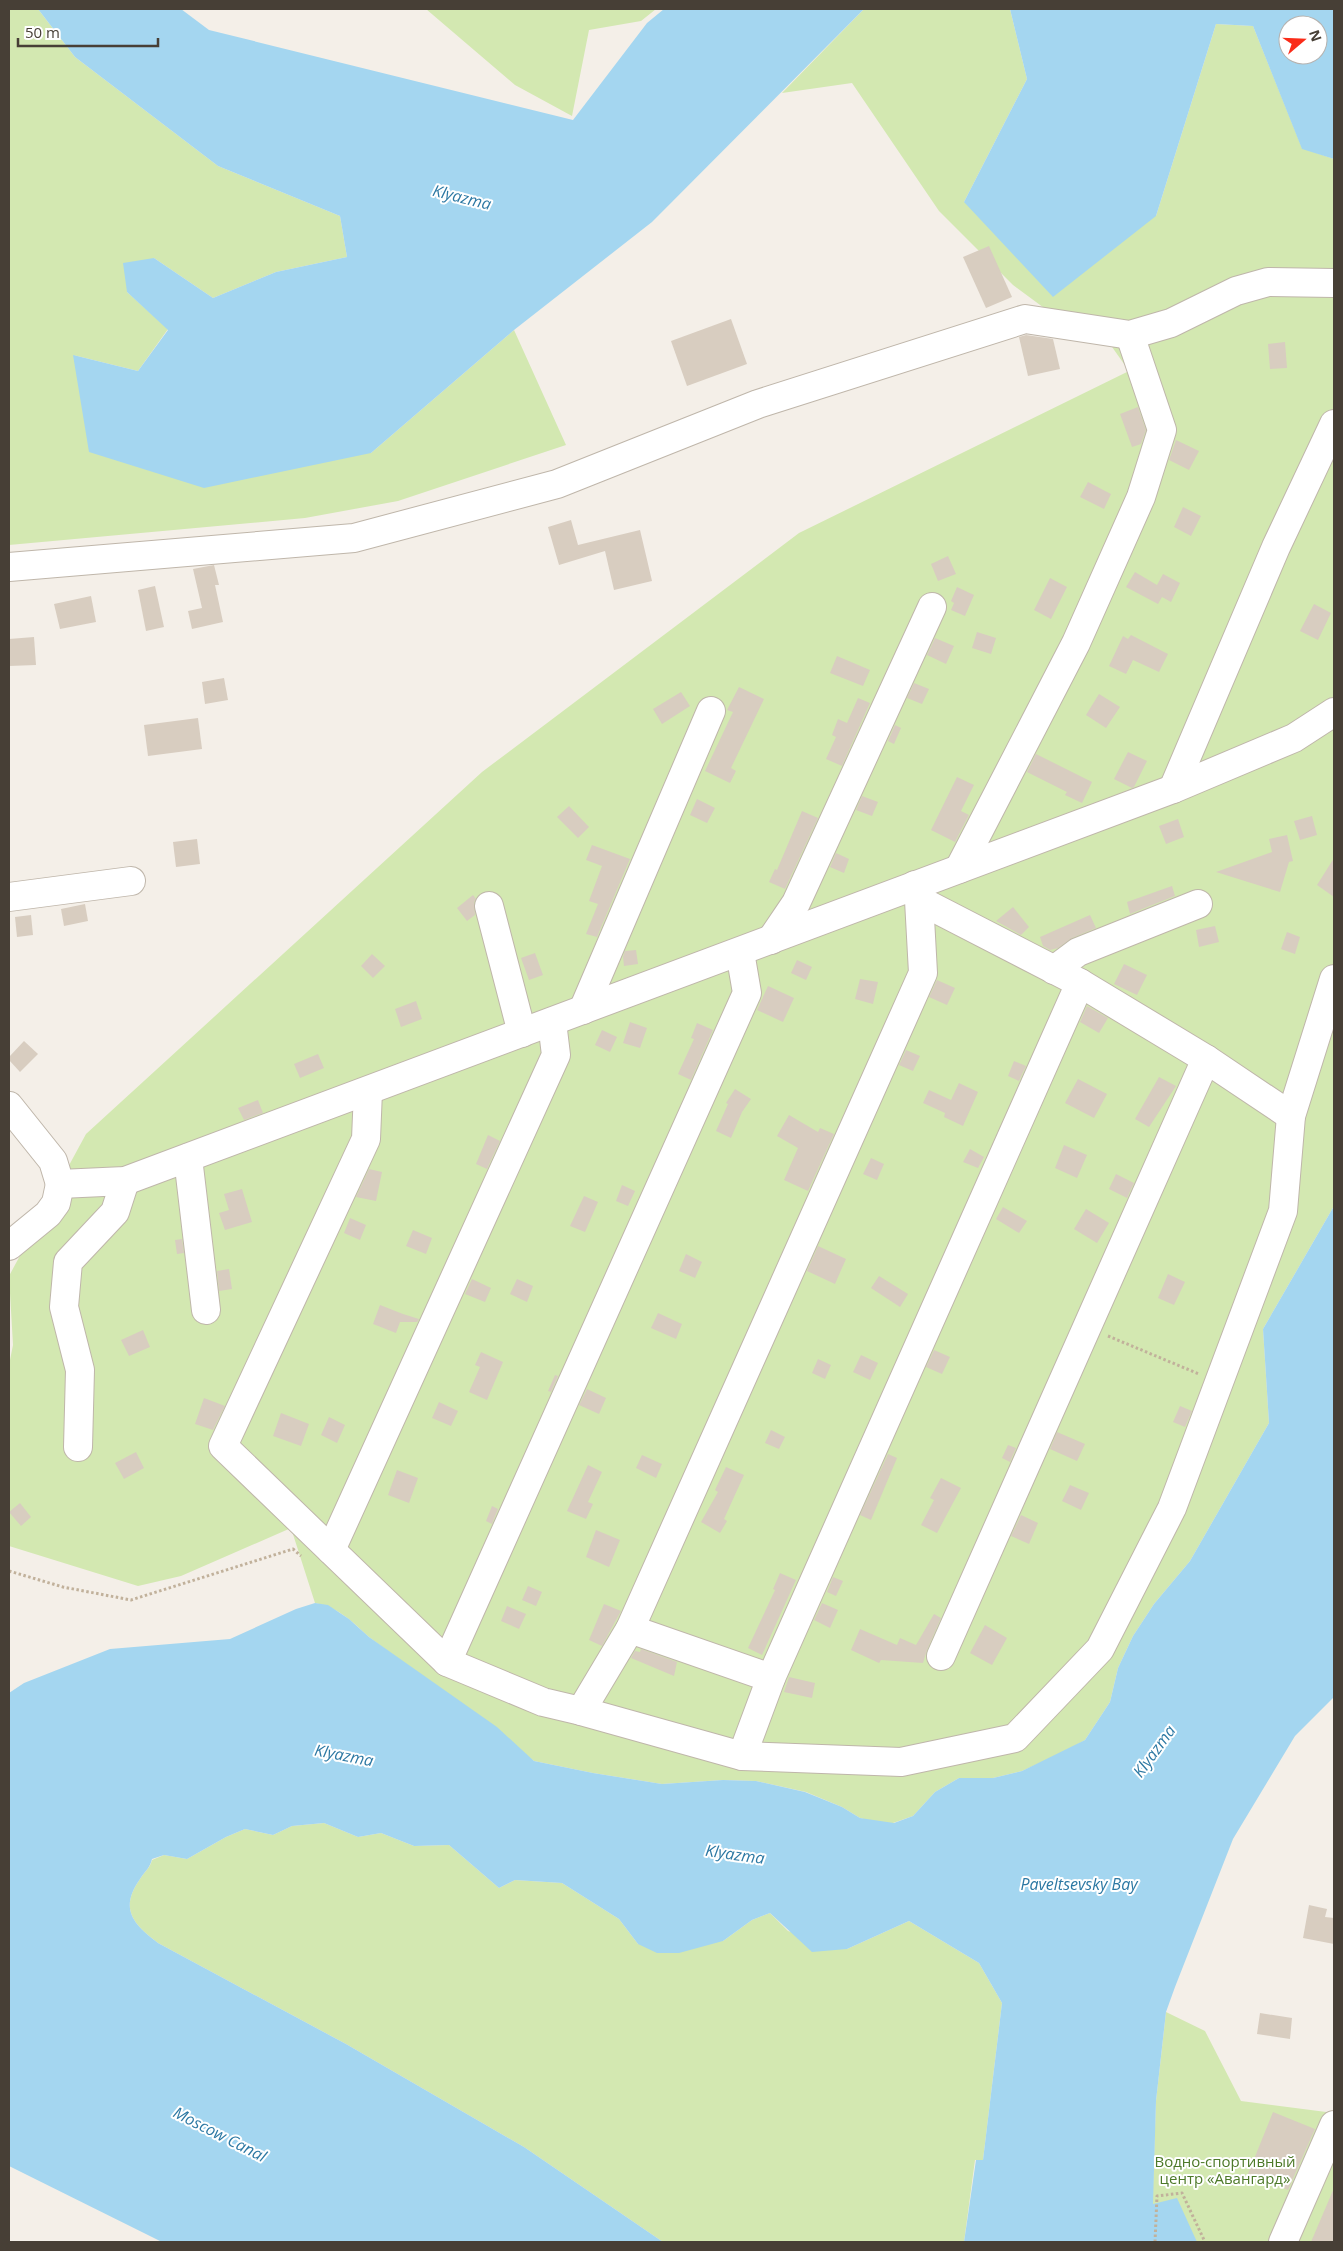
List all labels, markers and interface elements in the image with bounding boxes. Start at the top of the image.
scale bar [18,15,158,47]
north arrow [1278,15,1328,65]
text: 50 m [25,22,60,42]
text: N [1305,27,1327,44]
water label: Klyazma [430,179,494,215]
water label: Klyazma [1128,1720,1180,1782]
water label: Klyazma [313,1739,375,1771]
water label: Klyazma [704,1839,766,1869]
water label: Paveltsevsky Bay [1020,1873,1139,1895]
water label: Moscow Canal [170,2101,271,2167]
park label: Водно-спортивный центр «Авангард» [1154,2151,1296,2188]

